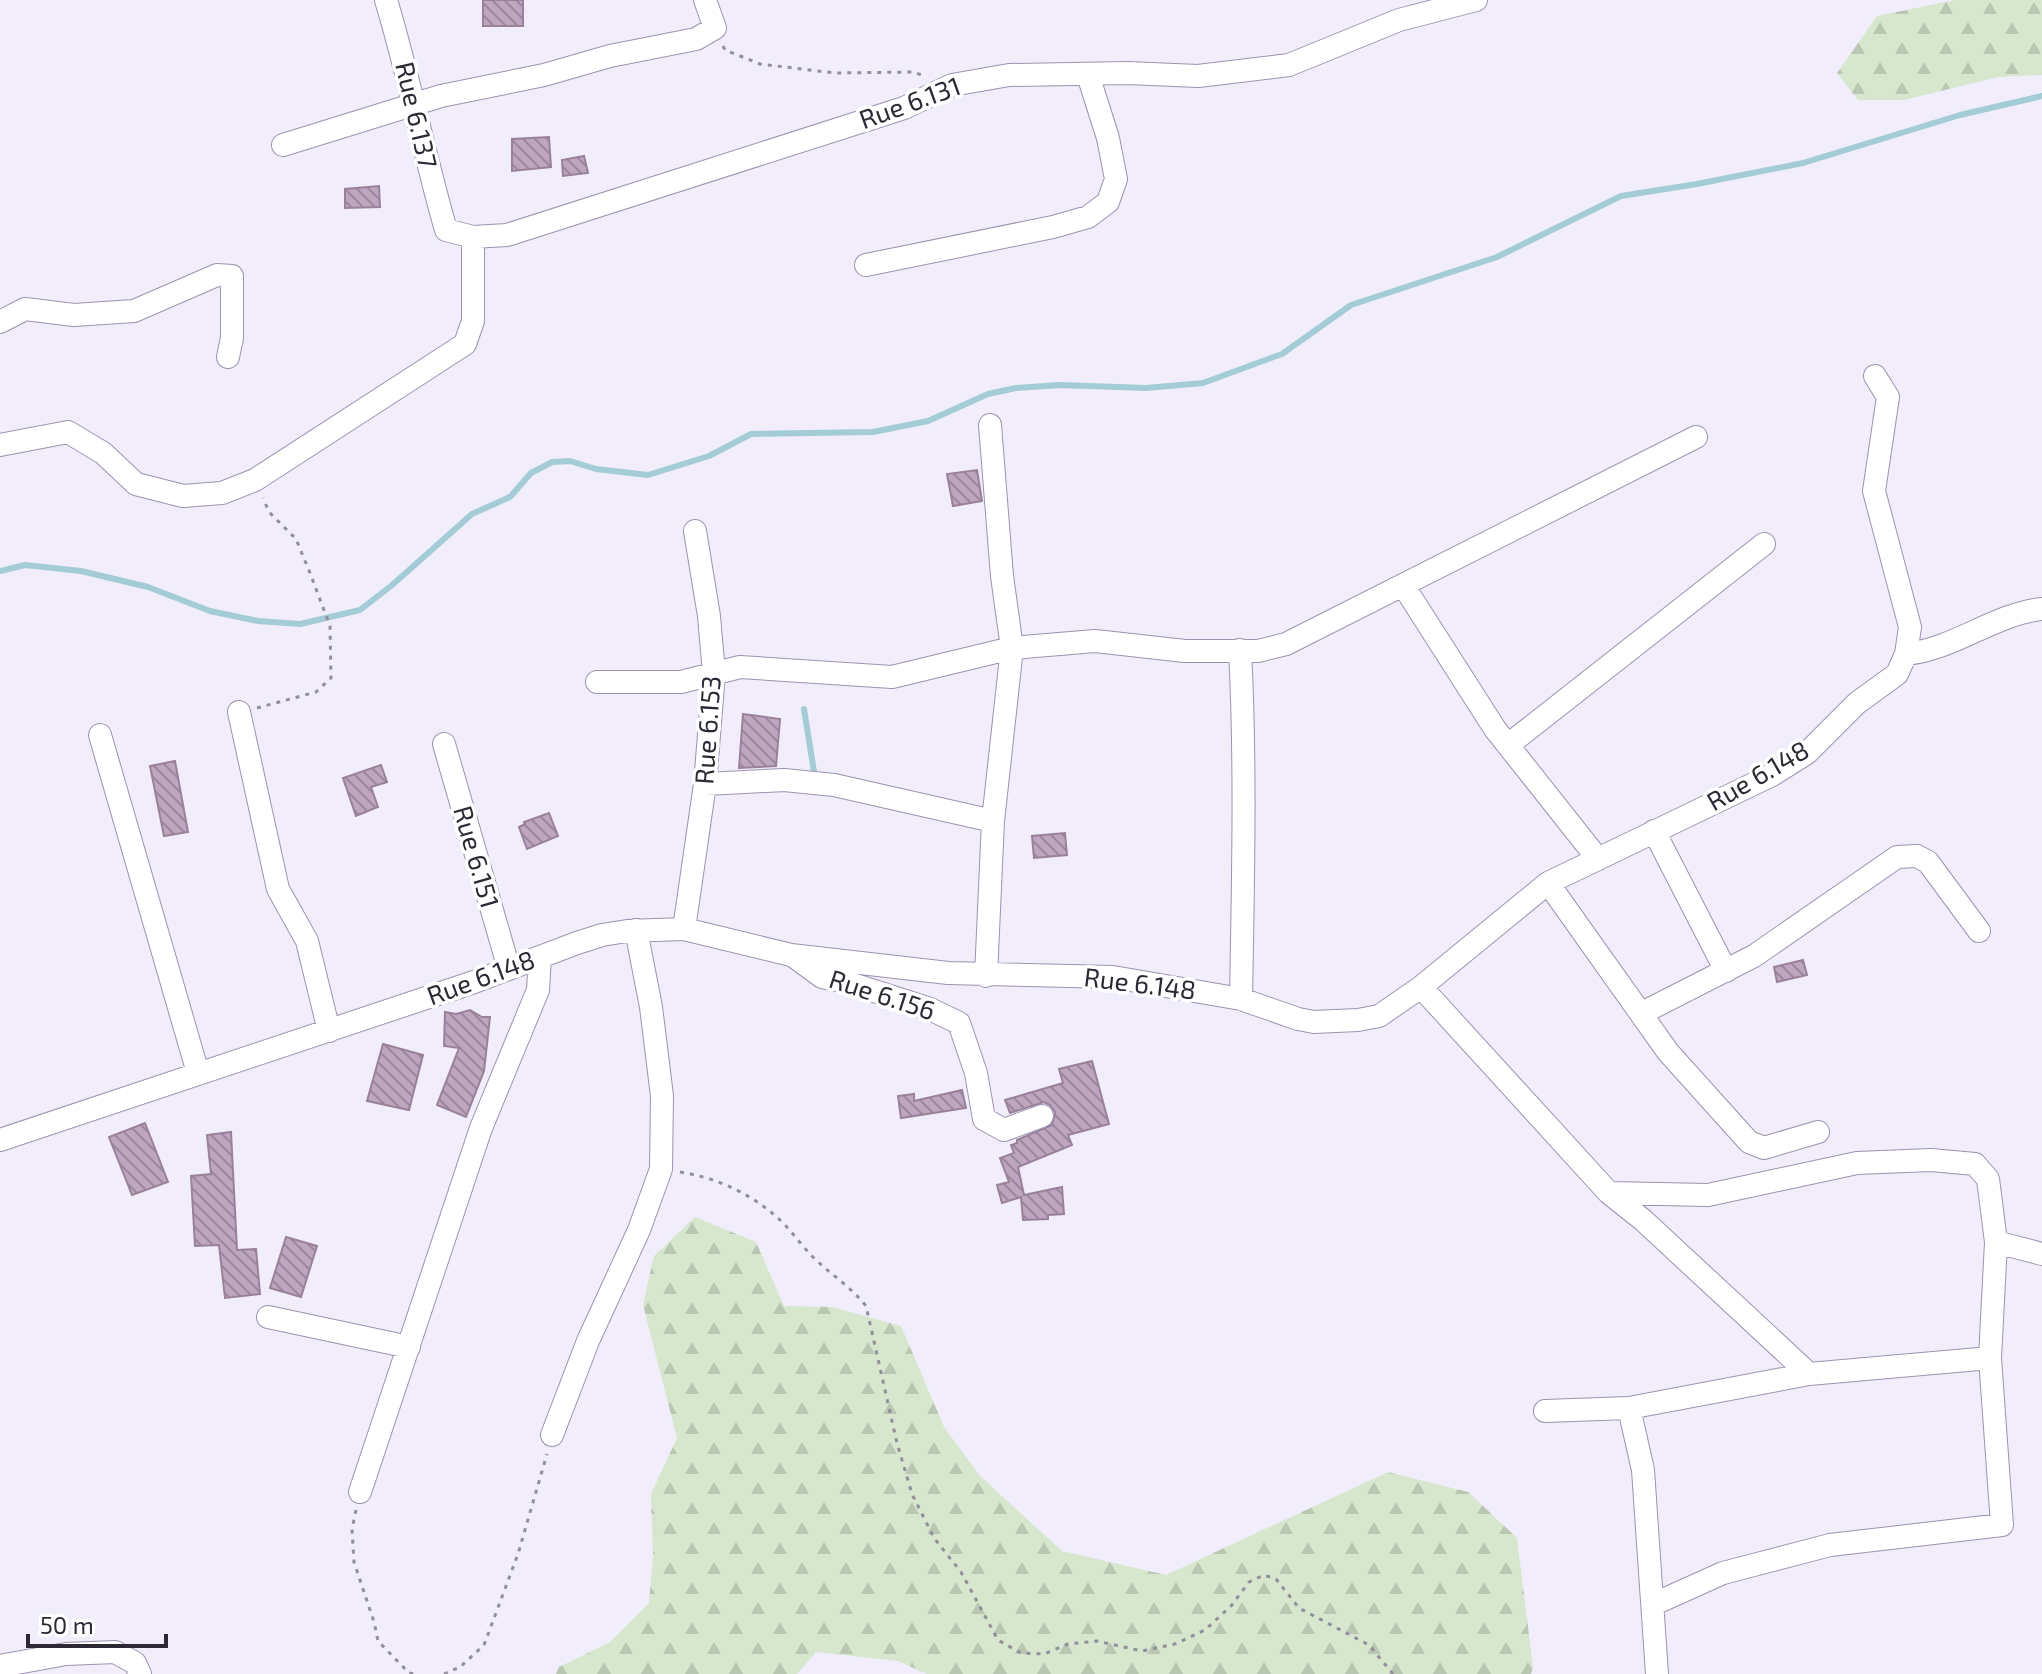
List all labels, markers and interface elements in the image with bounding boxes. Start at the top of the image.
street label: Rue 6.137 [390,58,445,171]
street label: Rue 6.131 [855,69,964,134]
street label: Rue 6.153 [687,674,726,785]
street label: Rue 6.148 [1701,733,1814,816]
street label: Rue 6.151 [448,802,507,911]
street label: Rue 6.148 [422,943,539,1010]
street label: Rue 6.148 [1082,960,1198,1005]
street label: Rue 6.156 [826,962,939,1025]
scale bar [28,1598,166,1648]
text: 50 m [40,1610,94,1639]

